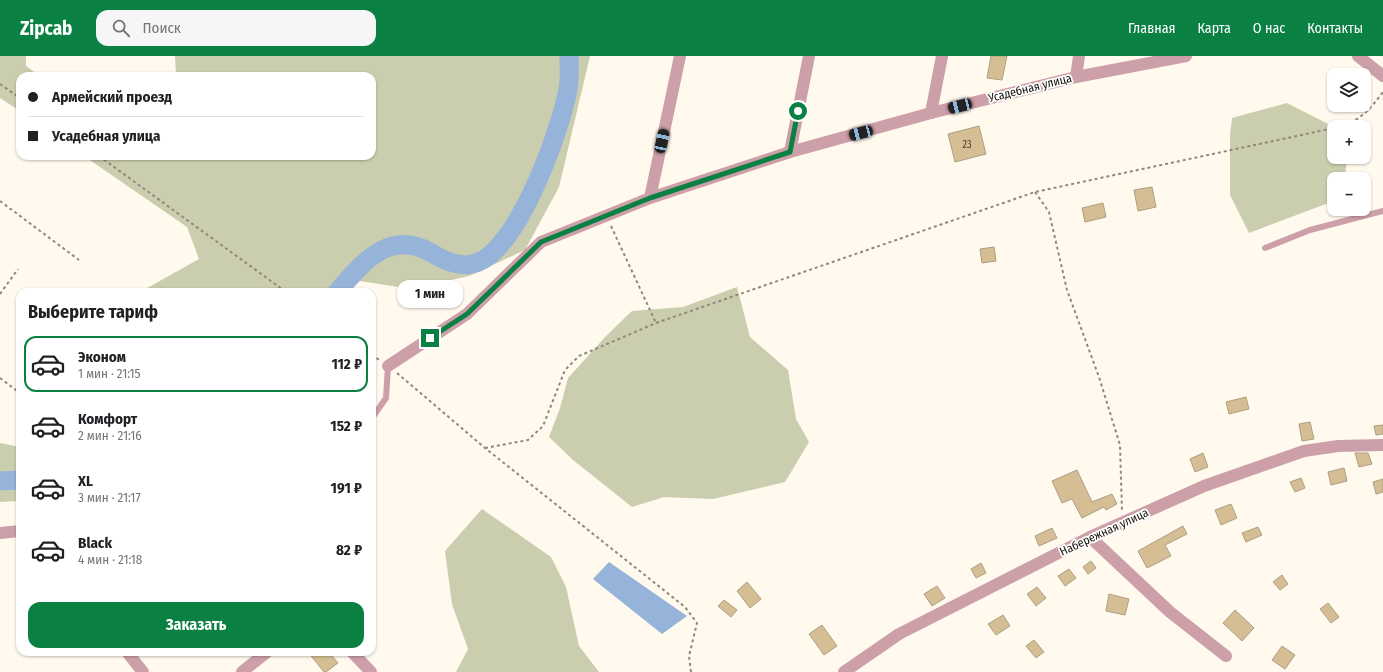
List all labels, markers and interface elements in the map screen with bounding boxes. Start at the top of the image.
search box [96,10,376,46]
text: Zipcab [20,17,72,40]
icon: search [110,17,132,39]
text: Поиск [142,19,181,37]
text: Главная [1128,20,1175,37]
text: Карта [1197,20,1231,37]
text: О нас [1253,20,1285,37]
text: Контакты [1307,20,1363,37]
map controls [1327,68,1371,216]
button: layers [1327,68,1371,112]
street label: Усадебная улица [986,71,1073,105]
text: Армейский проезд [52,88,172,106]
car [947,97,973,115]
route start [789,102,807,120]
button: + [1327,120,1371,164]
car [848,124,874,142]
text: Усадебная улица [52,127,160,145]
car [654,128,670,154]
house number: 23 [963,139,972,151]
button: − [1327,172,1371,216]
callout: 1 мин [397,280,463,308]
text: 1 мин [415,286,445,301]
text: Выберите тариф [28,301,158,323]
route end [421,329,439,347]
icon: car [30,346,66,382]
text: Эконом [78,348,126,366]
text: 112 ₽ [331,355,362,373]
text: 1 мин · 21:15 [78,366,141,381]
icon: car [30,408,66,444]
text: Комфорт [78,410,137,428]
text: 152 ₽ [330,417,362,435]
text: 2 мин · 21:16 [78,428,142,443]
icon: car [30,470,66,506]
text: XL [78,472,93,490]
text: 191 ₽ [331,479,362,497]
text: 3 мин · 21:17 [78,490,141,505]
street label: Набережная улица [1057,505,1151,559]
icon: car [30,532,66,568]
text: Black [78,534,112,552]
text: 82 ₽ [336,541,362,559]
text: 4 мин · 21:18 [78,552,142,567]
button: Заказать [28,602,364,648]

